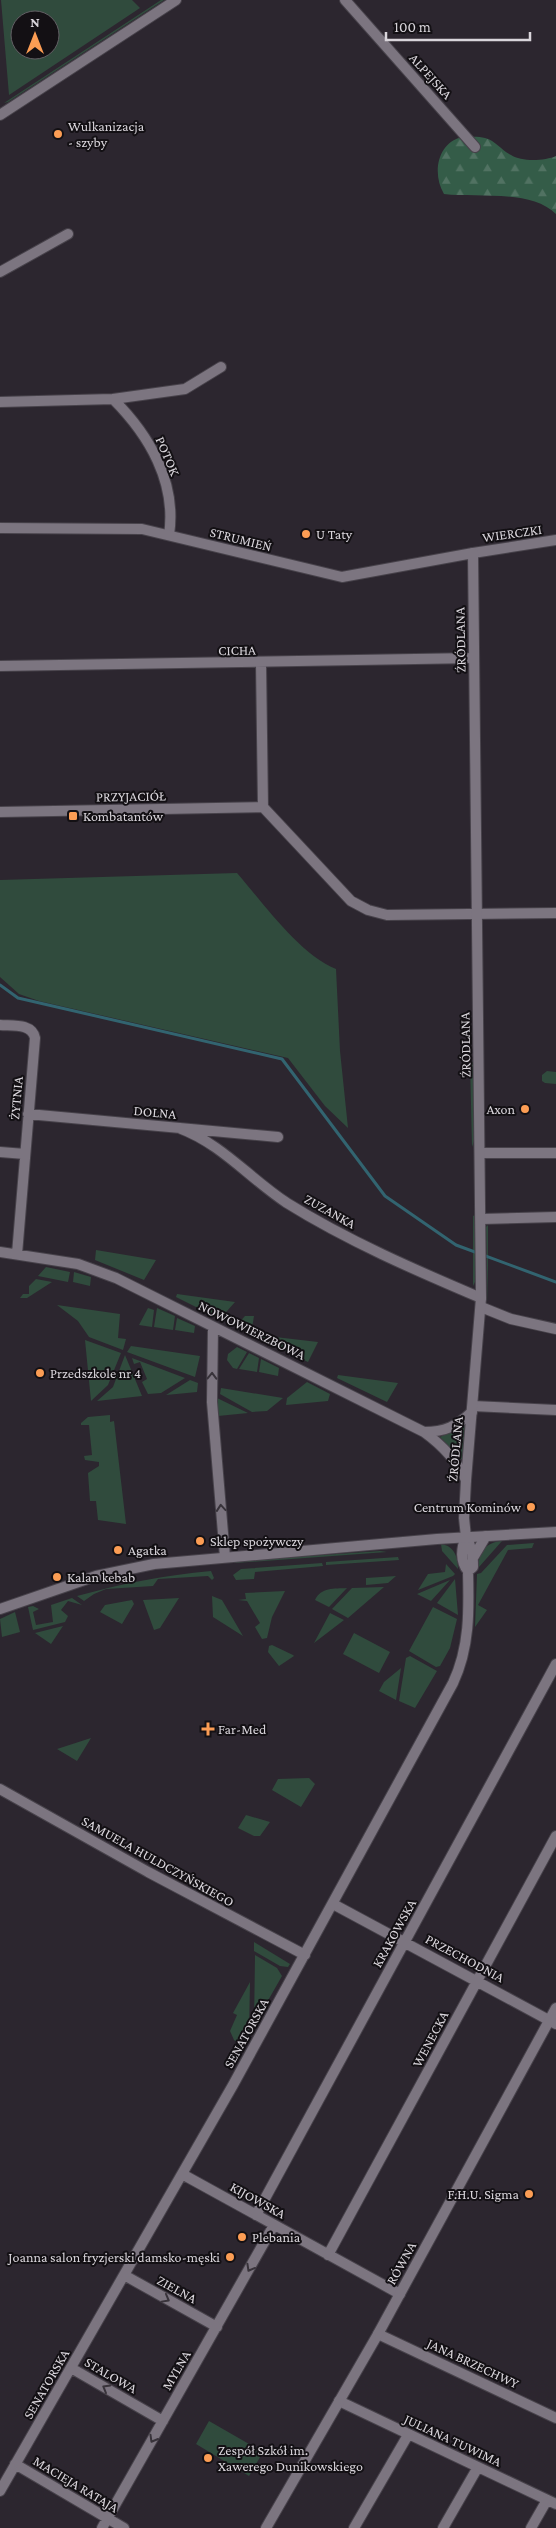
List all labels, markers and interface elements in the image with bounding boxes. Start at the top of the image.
north arrow [10,10,60,60]
scale bar [386,10,530,42]
text: N [30,14,40,30]
text: 100 m [394,19,431,35]
street label: ALPEJSKA [406,50,456,102]
place label: Wulkanizacja - szyby [68,118,145,150]
marker: Wulkanizacja - szyby [52,128,64,140]
street label: POTOK [153,434,184,479]
street label: WIERCZKI [481,521,543,545]
street label: STRUMIEŃ [208,524,274,554]
place label: U Taty [316,526,353,542]
marker: U Taty [300,528,312,540]
street label: ŹRÓDLANA [451,607,469,673]
street label: CICHA [218,642,256,658]
street label: PRZYJACIÓŁ [96,787,166,805]
place label: Kombatantów [83,808,164,824]
marker: Kombatantów [67,810,79,822]
street label: ŹRÓDLANA [456,1012,474,1078]
street label: ŻYTNIA [6,1076,26,1120]
place label: Axon [487,1101,515,1117]
street label: DOLNA [133,1102,177,1122]
marker: Axon [519,1103,531,1115]
street label: ZUZANKA [301,1190,359,1232]
street label: NOWOWIERZBOWA [196,1297,308,1363]
place label: Przedszkole nr 4 [50,1365,141,1381]
marker: Przedszkole nr 4 [34,1367,46,1379]
one-way arrow [206,1372,217,1380]
street label: ŹRÓDLANA [444,1416,466,1482]
place label: Centrum Kominów [414,1499,522,1515]
marker: Centrum Kominów [525,1501,537,1513]
one-way arrow [215,1504,226,1512]
place label: Sklep spożywczy [210,1533,304,1549]
marker: Sklep spożywczy [194,1535,206,1547]
place label: Agatka [128,1542,167,1558]
marker: Agatka [112,1544,124,1556]
place label: Kalan kebab [67,1569,135,1585]
marker: Kalan kebab [51,1571,63,1583]
place label: Far-Med [218,1721,267,1737]
marker: Far-Med [202,1723,214,1735]
street label: SAMUELA HULDCZYŃSKIEGO [79,1812,237,1910]
street label: KRAKOWSKA [369,1896,419,1970]
street label: PRZECHODNIA [423,1930,507,1986]
street label: SENATORSKA [220,1995,272,2071]
street label: WENECKA [409,2008,451,2070]
street label: KIJOWSKA [228,2178,288,2222]
place label: F.H.U. Sigma [447,2186,520,2202]
marker: F.H.U. Sigma [523,2188,535,2200]
place label: Plebania [252,2229,301,2245]
marker: Plebania [236,2231,248,2243]
street label: RÓWNA [383,2239,419,2287]
place label: Joanna salon fryzjerski damsko-męski [6,2249,220,2266]
marker: Joanna salon fryzjerski damsko-męski [224,2251,236,2263]
one-way arrow [246,2262,256,2271]
street label: ZIELNA [154,2272,200,2306]
one-way arrow [161,2292,170,2302]
street label: JANA BRZECHWY [423,2334,522,2391]
street label: SENATORSKA [20,2346,72,2422]
street label: MYLNA [158,2347,194,2393]
street label: STALOWA [82,2354,140,2396]
one-way arrow [102,2384,111,2394]
street label: JULIANA TUWIMA [400,2410,504,2470]
one-way arrow [149,2434,159,2443]
place label: Zespół Szkół im. Xawerego Dunikowskiego [218,2442,363,2474]
street label: MACIEJA RATAJA [31,2452,121,2516]
marker: Zespół Szkół im. Xawerego Dunikowskiego [202,2452,214,2464]

